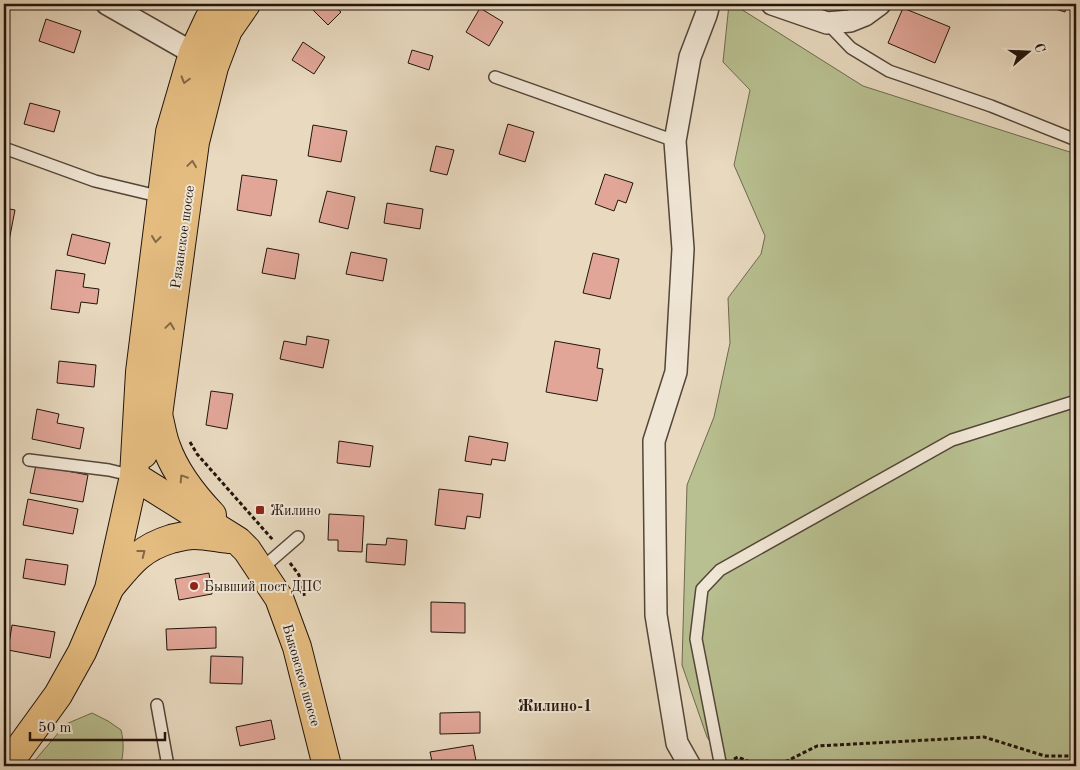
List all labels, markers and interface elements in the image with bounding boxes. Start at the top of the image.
north arrow [1002,28,1052,78]
text: С [1031,41,1047,55]
one-way arrow [181,75,191,83]
one-way arrow [186,160,197,168]
street label: Рязанское шоссе [169,185,197,290]
one-way arrow [151,236,162,244]
one-way arrow [164,321,175,329]
one-way arrow [179,474,189,483]
marker: Жилино [254,504,266,516]
place label: Жилино [270,504,321,518]
one-way arrow [136,551,145,559]
marker: Бывший пост ДПС [188,580,200,592]
place label: Бывший пост ДПС [204,580,322,594]
street label: Быковское шоссе [280,622,322,728]
district label: Жилино-1 [518,699,592,715]
scale bar [30,710,165,742]
text: 50 m [38,721,72,736]

